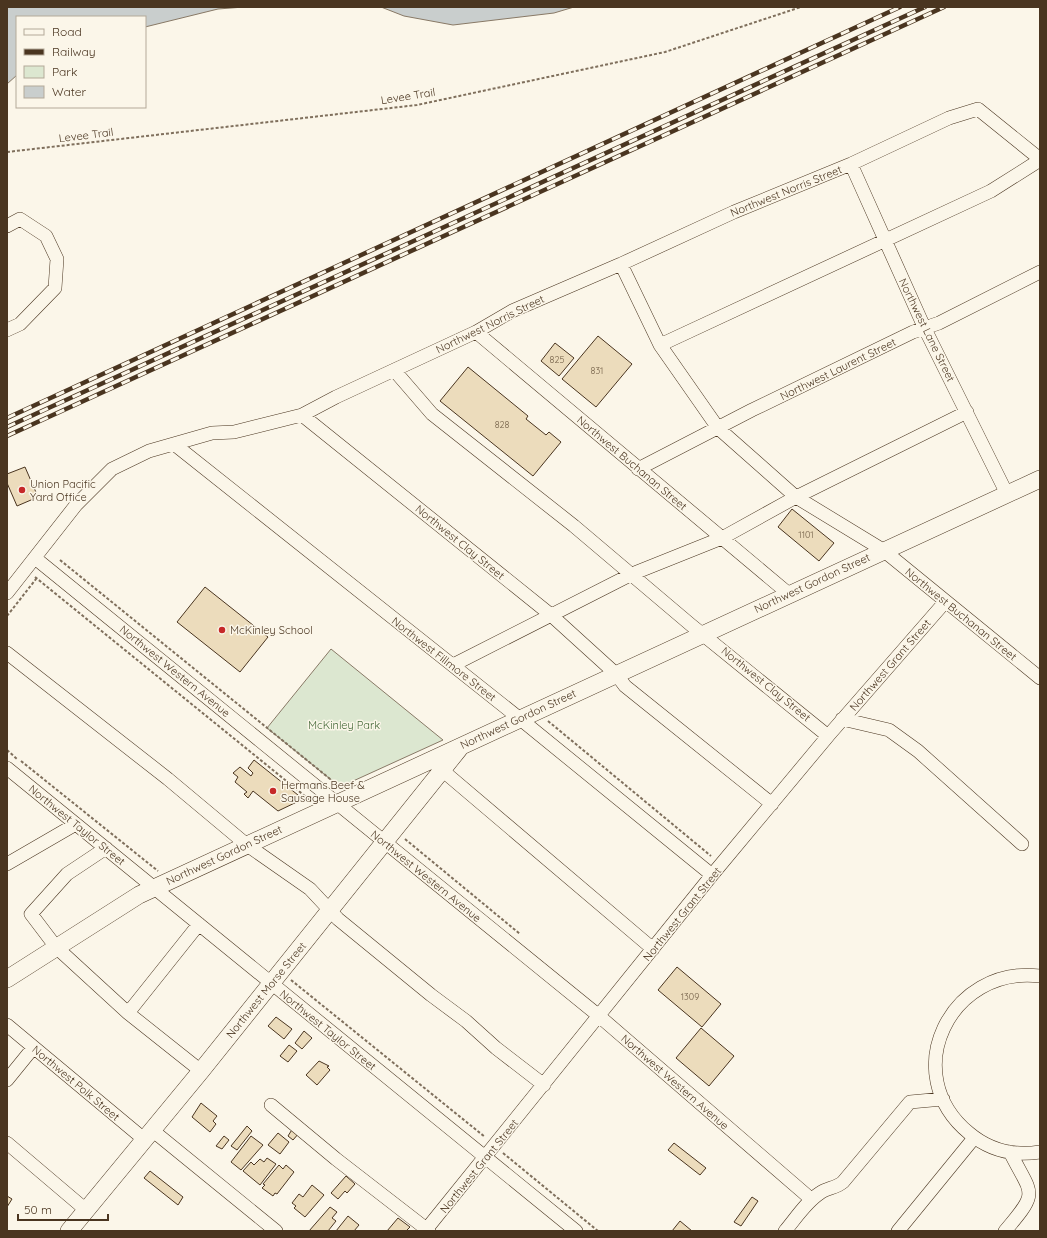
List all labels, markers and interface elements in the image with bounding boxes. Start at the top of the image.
legend [16,16,146,108]
text: Road [52,24,82,39]
text: Railway [52,44,96,59]
text: Park [52,64,77,79]
text: Water [52,84,87,99]
street label: Levee Trail [380,85,436,107]
street label: Levee Trail [58,125,114,145]
street label: Northwest Norris Street [728,162,844,220]
street label: Northwest Lane Street [896,276,958,384]
street label: Northwest Norris Street [433,292,547,356]
street label: Northwest Laurent Street [778,335,899,403]
house number: 825 [550,354,564,365]
house number: 831 [591,365,603,376]
street label: Northwest Buchanan Street [574,413,690,513]
house number: 828 [495,419,509,430]
place label: Union Pacific Yard Office [30,477,96,504]
marker: Union Pacific Yard Office [17,485,27,495]
street label: Northwest Clay Street [412,502,508,583]
house number: 1101 [798,529,814,540]
street label: Northwest Gordon Street [752,550,872,616]
street label: Northwest Buchanan Street [902,565,1020,664]
street label: Northwest Fillmore Street [389,614,499,704]
street label: Northwest Grant Street [846,616,934,714]
street label: Northwest Western Avenue [117,622,233,720]
place label: McKinley School [230,623,313,637]
marker: McKinley School [217,625,227,635]
street label: Northwest Clay Street [718,644,814,725]
street label: Northwest Gordon Street [458,686,578,752]
park label: McKinley Park [308,718,380,732]
place label: Hermans Beef & Sausage House [281,778,365,805]
street label: Northwest Taylor Street [26,782,128,868]
marker: Hermans Beef & Sausage House [268,786,278,796]
street label: Northwest Gordon Street [164,822,284,888]
street label: Northwest Western Avenue [368,827,484,925]
street label: Northwest Grant Street [640,864,724,964]
street label: Northwest Morse Street [223,939,309,1041]
street label: Northwest Taylor Street [277,987,379,1073]
house number: 1309 [681,991,699,1002]
street label: Northwest Western Avenue [618,1031,732,1133]
street label: Northwest Polk Street [29,1042,123,1124]
street label: Northwest Grant Street [437,1116,521,1216]
scale bar [18,1196,108,1222]
text: 50 m [24,1202,52,1217]

